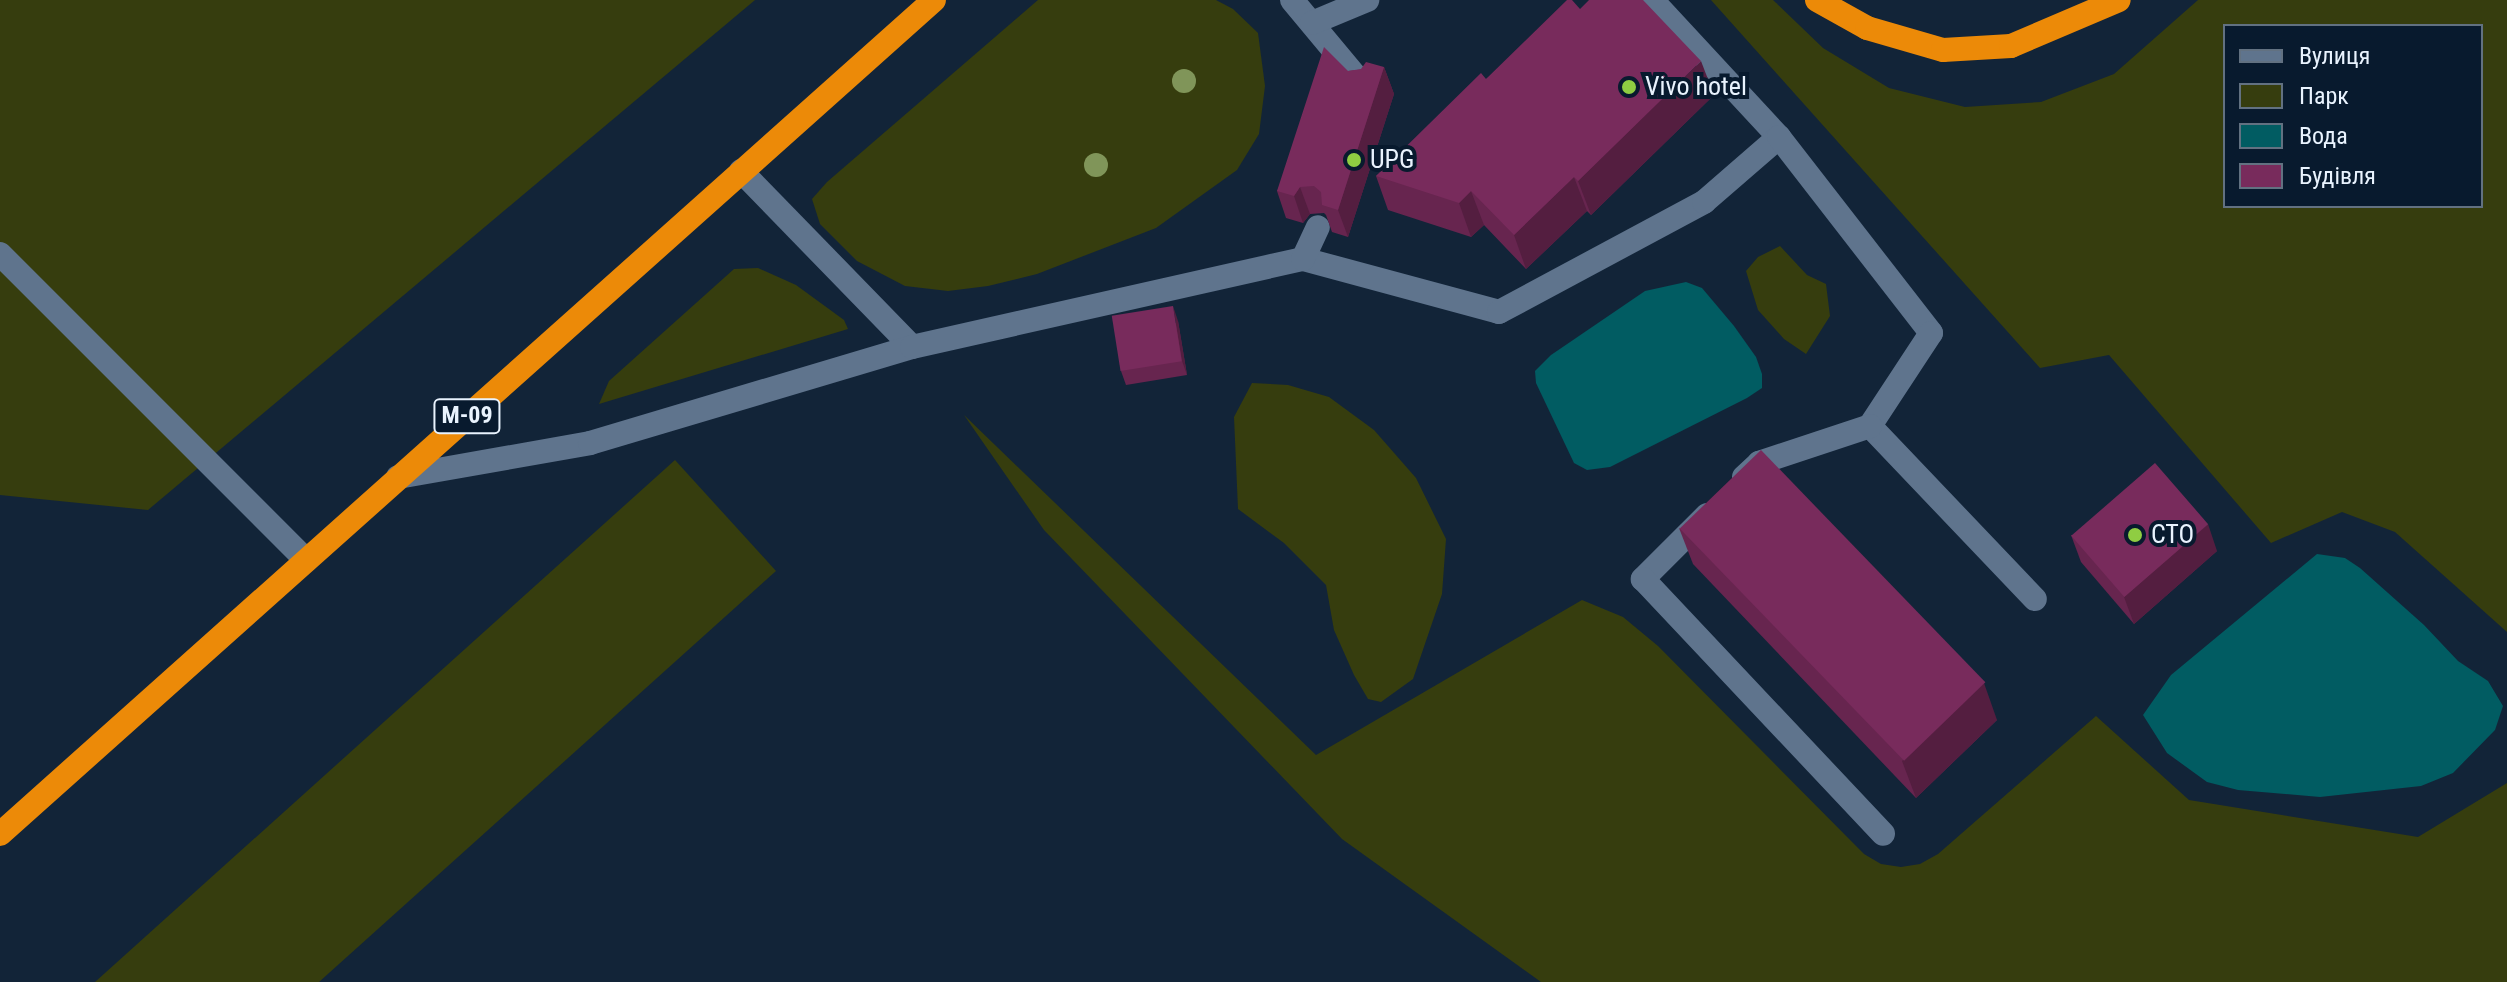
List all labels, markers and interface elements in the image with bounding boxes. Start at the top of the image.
legend [2223,24,2483,208]
text: Вулиця [2299,42,2370,70]
place label: Vivo hotel [1645,71,1747,103]
marker: Vivo hotel [1620,78,1638,96]
text: Парк [2299,82,2349,110]
text: Вода [2299,122,2348,150]
place label: UPG [1370,144,1414,176]
marker: UPG [1345,151,1363,169]
text: Будівля [2299,162,2376,190]
road number: М-09 [433,396,501,436]
place label: СТО [2151,519,2194,551]
marker: СТО [2126,526,2144,544]

